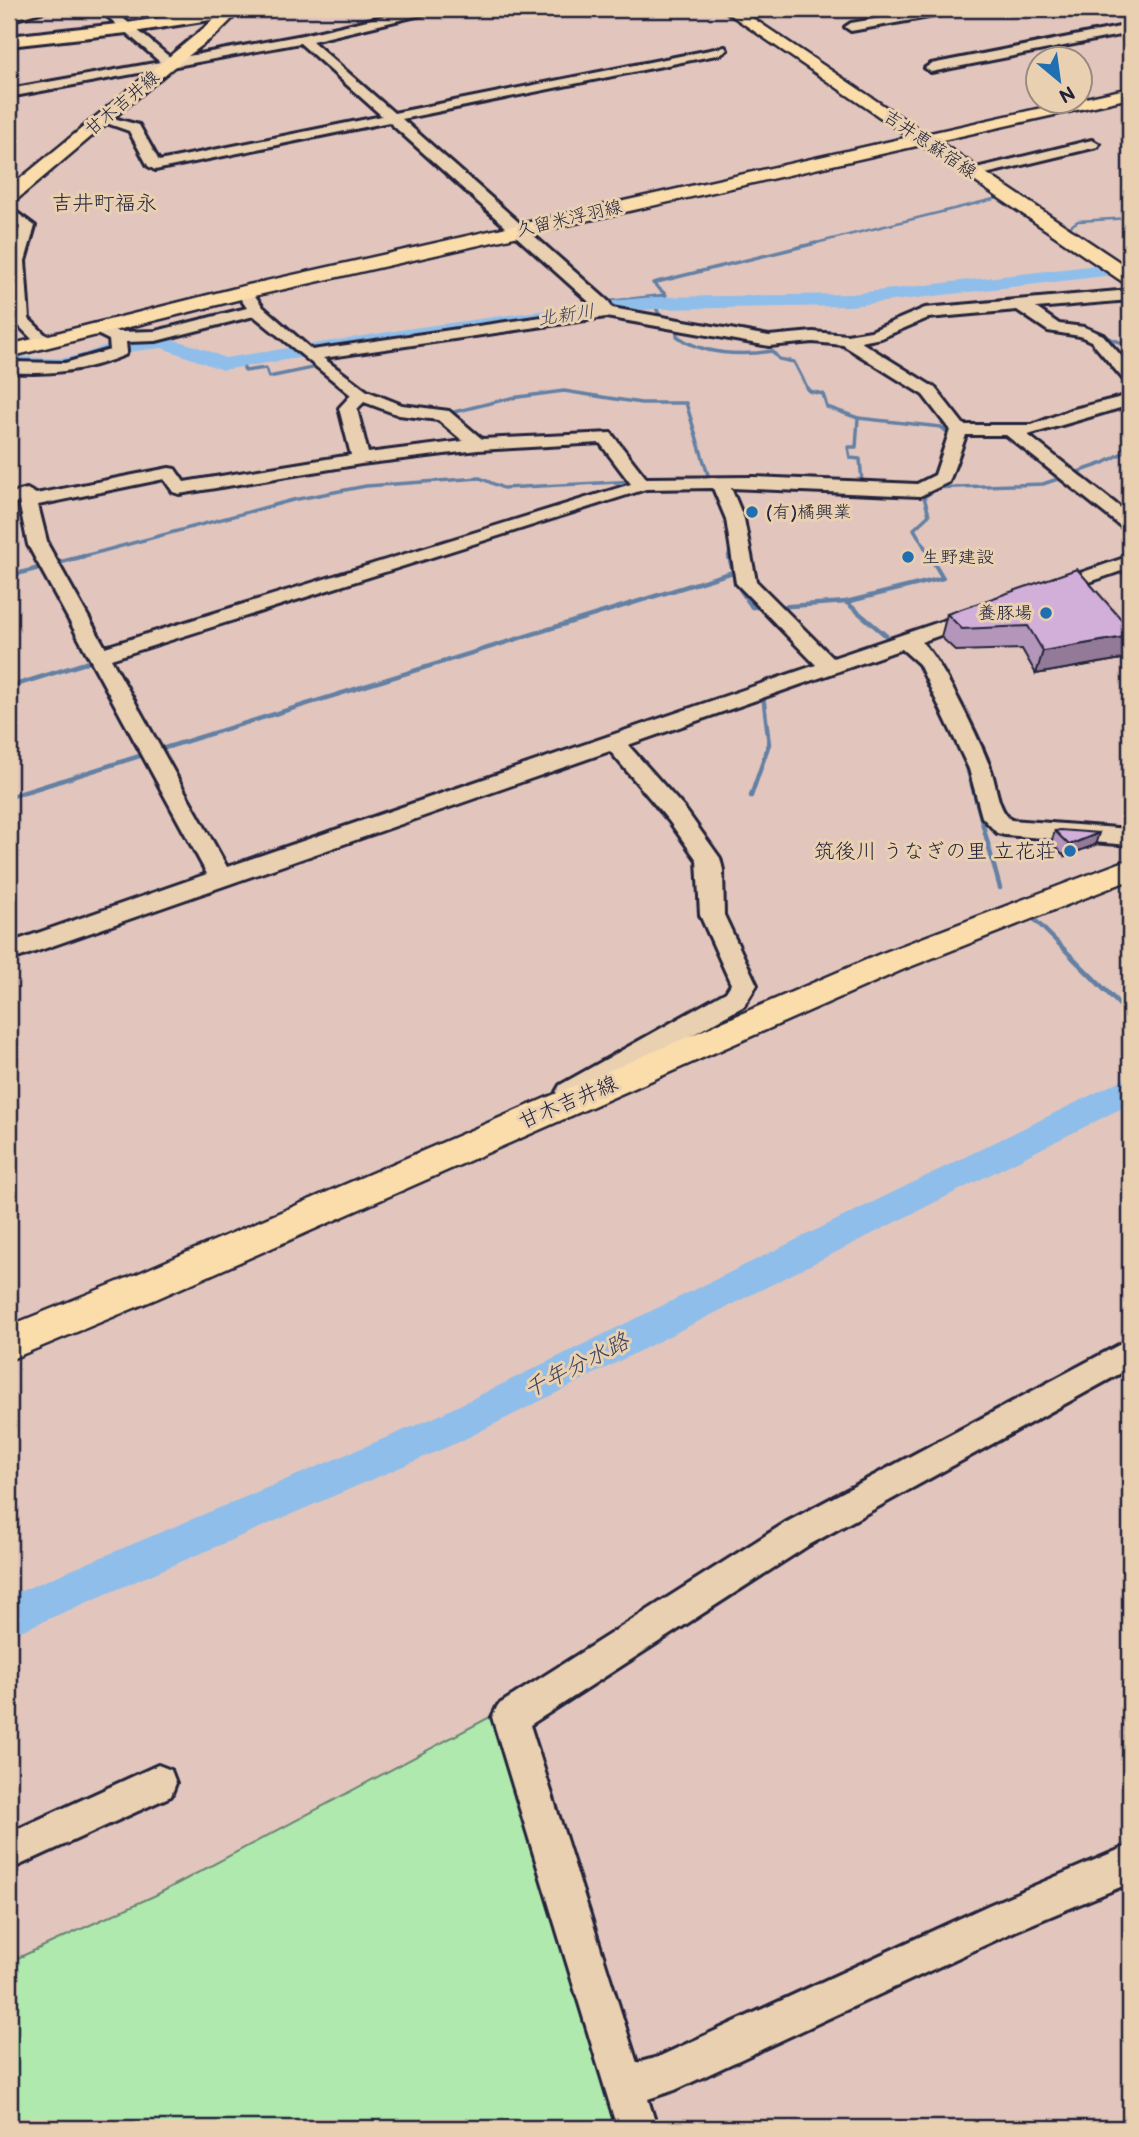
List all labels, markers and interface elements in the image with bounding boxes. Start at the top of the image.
north arrow [1024,46,1094,116]
street label: 甘木吉井線 [81,66,164,140]
text: N [1055,80,1078,107]
street label: 吉井恵蘇宿線 [879,106,980,183]
district label: 吉井町福永 [52,191,157,216]
street label: 久留米浮羽線 [514,196,624,241]
water label: 北新川 [536,300,596,331]
place label: (有)橘興業 [766,502,851,523]
marker: (有)橘興業 [744,504,760,520]
place label: 生野建設 [922,547,994,568]
marker: 生野建設 [900,549,916,565]
place label: 養豚場 [978,603,1032,624]
marker: 養豚場 [1038,605,1054,621]
place label: 筑後川 うなぎの里 立花荘 [814,839,1056,864]
marker: 筑後川 うなぎの里 立花荘 [1062,843,1078,859]
street label: 甘木吉井線 [515,1070,621,1134]
water label: 千年分水路 [519,1326,636,1404]

